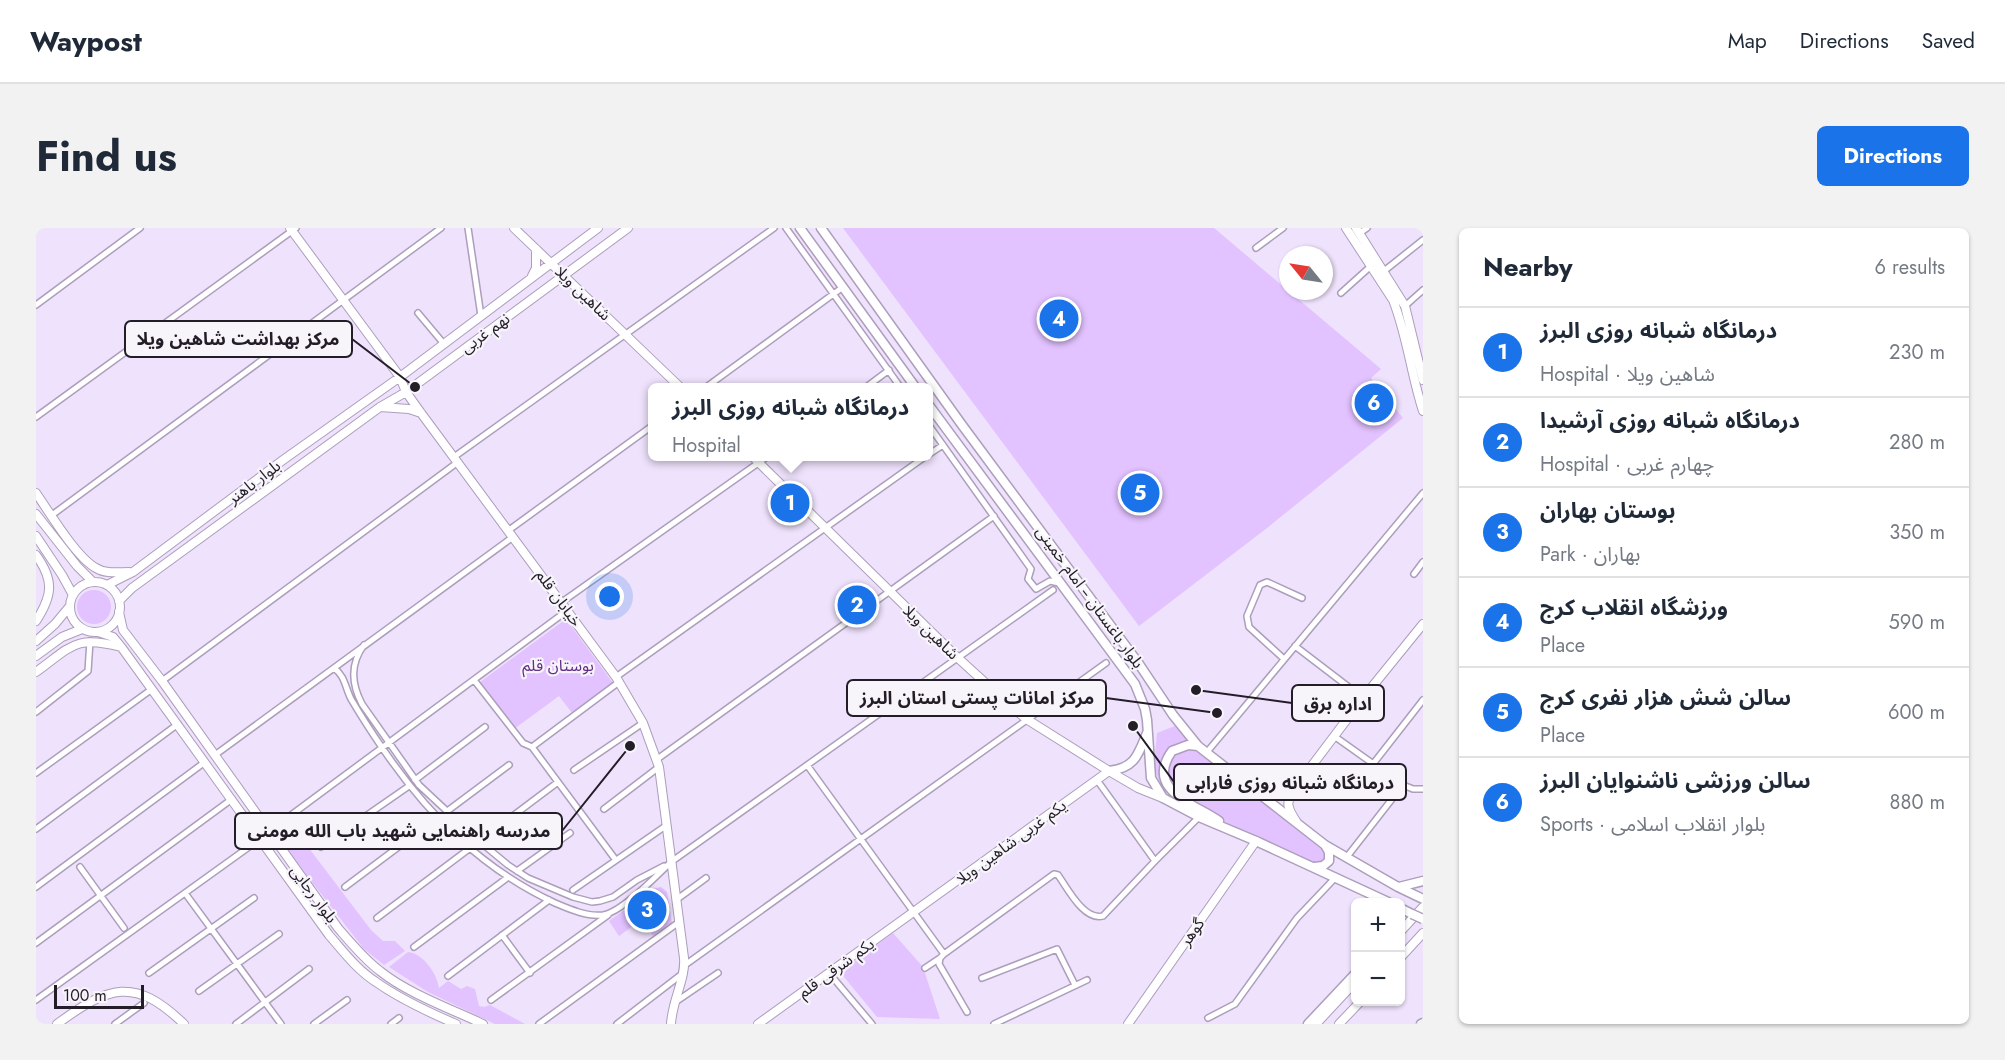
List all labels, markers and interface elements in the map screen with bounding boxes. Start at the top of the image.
text: Waypost [30,21,142,62]
text: Map [1728,26,1767,56]
text: Directions [1800,26,1889,56]
text: Saved [1922,26,1975,56]
text: Find us [36,126,177,187]
button: Directions [1817,126,1969,186]
north arrow [1279,246,1333,300]
text: Nearby [1483,248,1572,286]
text: 6 results [1875,253,1945,282]
street label: شاهین ویلا [550,260,616,326]
pin: 4 [1040,296,1078,341]
street label: نهم غربی [456,307,515,360]
text: درمانگاه شبانه روزی البرز [1540,314,1777,346]
callout: مرکز بهداشت شاهین ویلا [125,321,352,357]
text: مرکز بهداشت شاهین ویلا [136,326,340,352]
text: 1 [1497,338,1508,367]
text: 230 m [1889,338,1945,367]
text: Hospital · شاهین ویلا [1540,360,1715,389]
pin: 6 [1354,380,1394,426]
popup [648,383,933,461]
text: درمانگاه شبانه روزی البرز [672,391,909,423]
text: درمانگاه شبانه روزی آرشیدا [1540,404,1800,436]
text: 2 [1496,428,1509,457]
text: 280 m [1889,428,1945,457]
text: Hospital [672,431,741,460]
text: Hospital · چهارم غربی [1540,450,1714,479]
street label: بلوار باهنر [222,454,285,510]
pin: 5 [1120,470,1160,516]
pin: 1 [770,480,810,526]
text: بوستان بهاران [1540,494,1676,526]
text: 3 [1496,518,1509,547]
text: 350 m [1889,518,1945,547]
street label: بلوار باغستان -- امام خمینی [1030,521,1150,674]
text: Park · بهاران [1540,540,1640,569]
street label: خیابان قلم [530,565,588,632]
your location [595,582,624,611]
pin: 2 [838,582,876,628]
text: ورزشگاه انقلاب کرج [1540,591,1728,623]
street label: شاهین ویلا [898,599,964,665]
text: 4 [1496,608,1509,637]
text: 590 m [1889,608,1945,637]
text: Place [1540,631,1585,660]
park label: بوستان قلم [522,654,594,678]
callout: مرکز امانات پستی استان البرز [847,680,1106,716]
text: سالن شش هزار نفری کرج [1540,681,1791,713]
text: مرکز امانات پستی استان البرز [859,685,1094,711]
callout: اداره برق [1292,685,1384,721]
text: اداره برق [1304,691,1372,717]
text: 5 [1496,698,1509,727]
text: 600 m [1888,698,1945,727]
text: Place [1540,721,1585,750]
callout: درمانگاه شبانه روزی فارابی [1174,764,1406,800]
text: سالن ورزشی ناشنوایان البرز [1540,764,1811,796]
text: درمانگاه شبانه روزی فارابی [1186,770,1394,796]
text: 6 [1496,788,1509,817]
text: 880 m [1890,788,1945,817]
street label: یکم غربی شاهین ویلا [951,794,1072,891]
text: Sports · بلوار انقلاب اسلامی [1540,810,1765,839]
callout: مدرسه راهنمایی شهید باب الله مومنی [235,813,562,849]
text: مدرسه راهنمایی شهید باب الله مومنی [248,818,550,844]
street label: بلوار رجایی [285,860,343,928]
pin: 3 [628,888,666,932]
map controls [1351,898,1405,1006]
button: + [1351,898,1405,952]
street label: گوهر [1173,913,1210,952]
street label: یکم شرقی قلم [793,932,880,1004]
button: − [1351,952,1405,1006]
scale bar [54,982,144,1010]
text: 100 m [63,984,107,1007]

